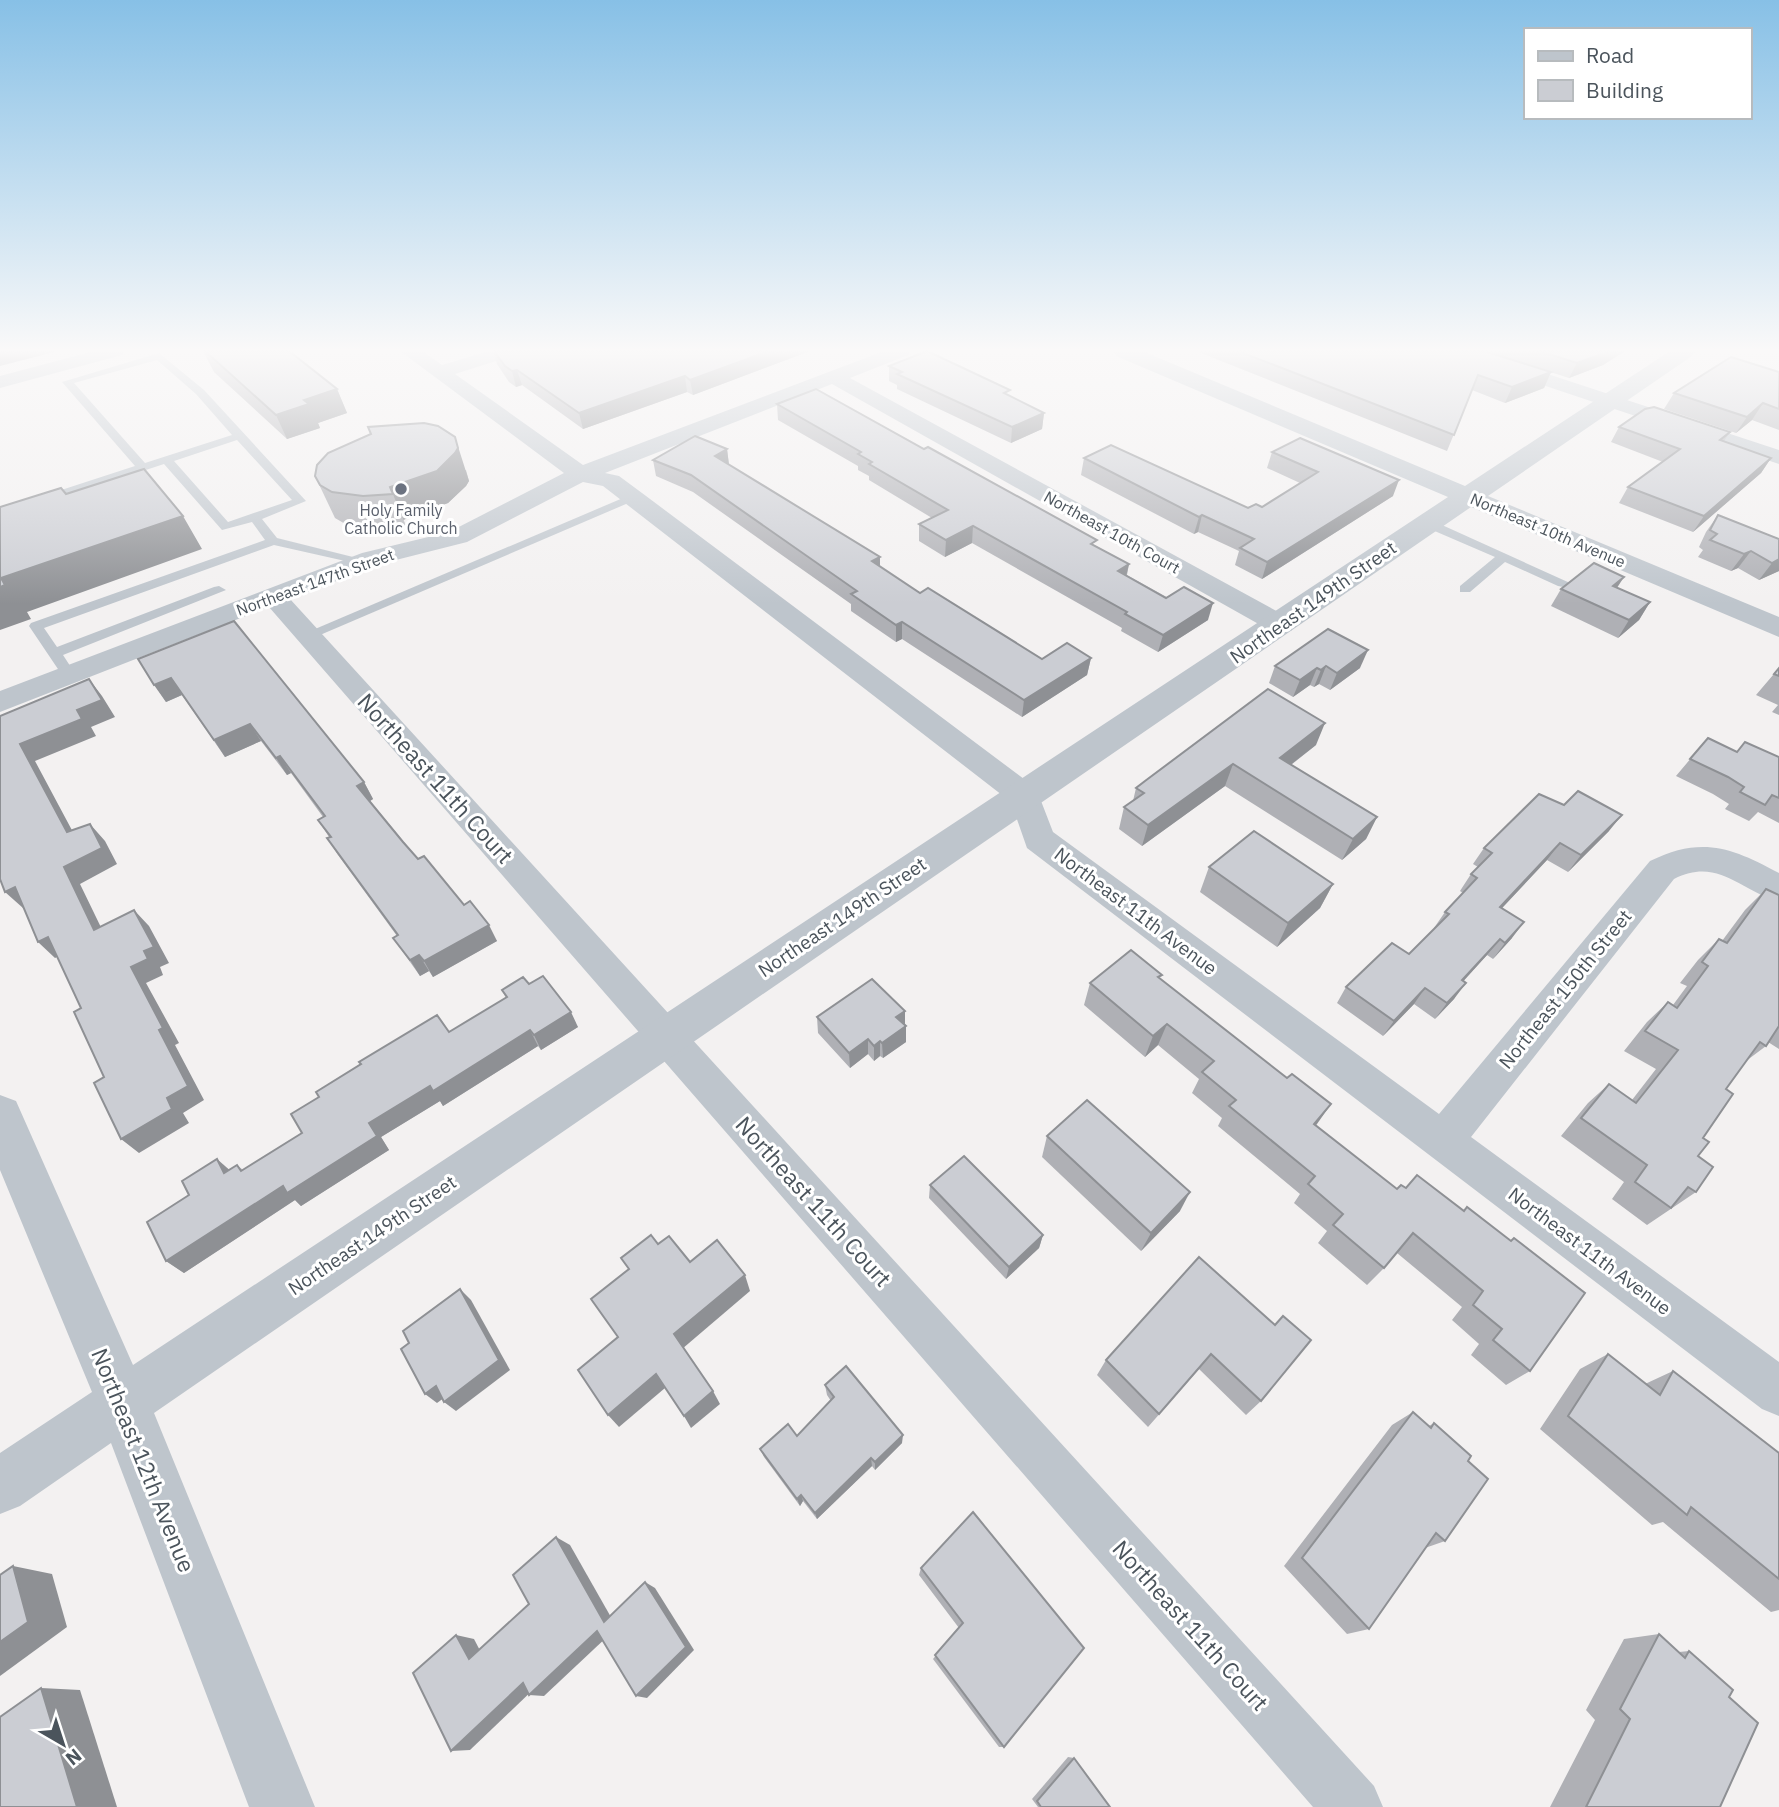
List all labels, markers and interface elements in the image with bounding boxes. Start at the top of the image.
legend [1524,28,1751,119]
text: Road [1586,41,1634,69]
text: Building [1586,76,1663,104]
marker: Holy Family Catholic Church [393,481,409,497]
street label: Northeast 10th Court [1040,486,1184,578]
street label: Northeast 10th Avenue [1467,488,1629,572]
place label: Holy Family Catholic Church [344,500,458,538]
street label: Northeast 149th Street [1225,535,1401,669]
street label: Northeast 147th Street [233,544,397,620]
street label: Northeast 11th Court [351,686,521,870]
street label: Northeast 11th Avenue [1050,842,1222,980]
street label: Northeast 149th Street [753,852,931,982]
street label: Northeast 150th Street [1493,905,1637,1073]
street label: Northeast 11th Court [729,1109,899,1293]
street label: Northeast 149th Street [283,1170,461,1300]
street label: Northeast 11th Avenue [1504,1182,1676,1320]
street label: Northeast 12th Avenue [85,1343,203,1577]
street label: Northeast 11th Court [1106,1533,1276,1717]
north arrow [28,1709,98,1779]
text: N [61,1744,87,1771]

